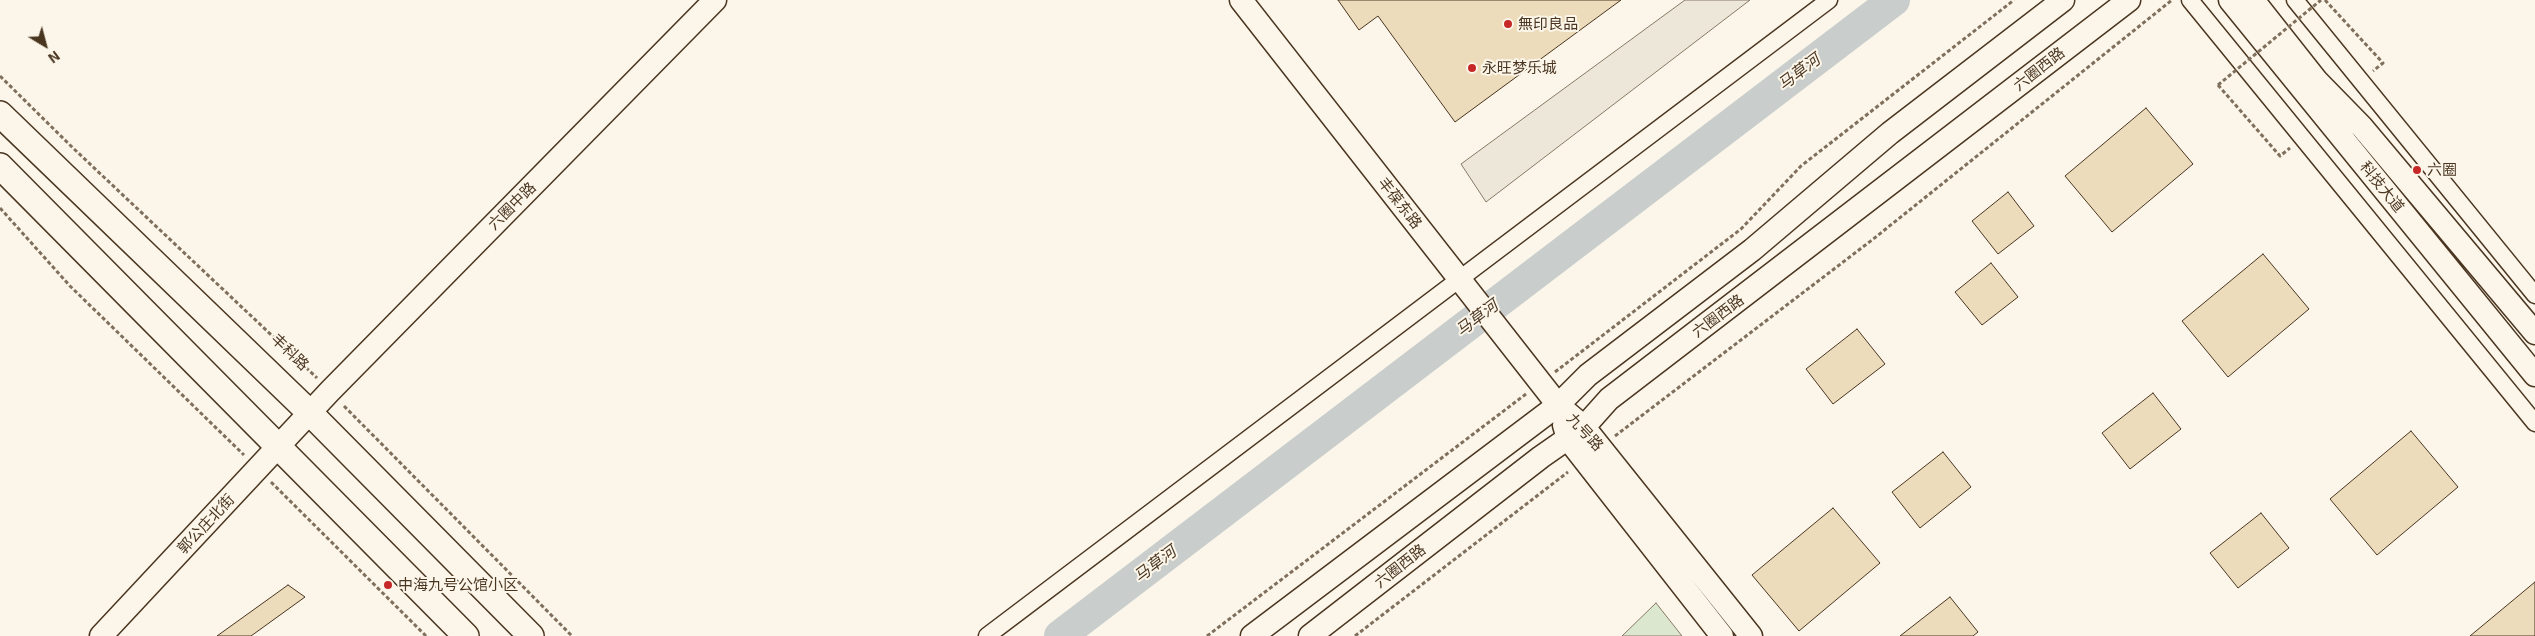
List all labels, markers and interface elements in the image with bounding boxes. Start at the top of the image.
place label: 無印良品 [1518,15,1578,33]
marker: 無印良品 [1502,18,1514,30]
north arrow [20,20,70,70]
street label: 六圈西路 [2010,43,2068,95]
text: N [45,48,63,67]
water label: 马草河 [1774,50,1824,94]
place label: 永旺梦乐城 [1482,59,1557,77]
marker: 永旺梦乐城 [1466,62,1478,74]
street label: 科技大道 [2356,158,2408,216]
place label: 六圈 [2427,161,2457,179]
marker: 六圈 [2411,164,2423,176]
street label: 丰葆东路 [1374,174,1426,232]
street label: 六圈中路 [484,178,540,234]
street label: 六圈西路 [1689,291,1747,341]
water label: 马草河 [1452,296,1502,340]
street label: 丰科路 [268,330,312,374]
street label: 九号路 [1563,409,1607,455]
street label: 郭公庄北街 [174,490,238,558]
street label: 六圈西路 [1371,540,1429,592]
water label: 马草河 [1130,542,1180,586]
place label: 中海九号公馆小区 [398,576,518,594]
marker: 中海九号公馆小区 [382,579,394,591]

